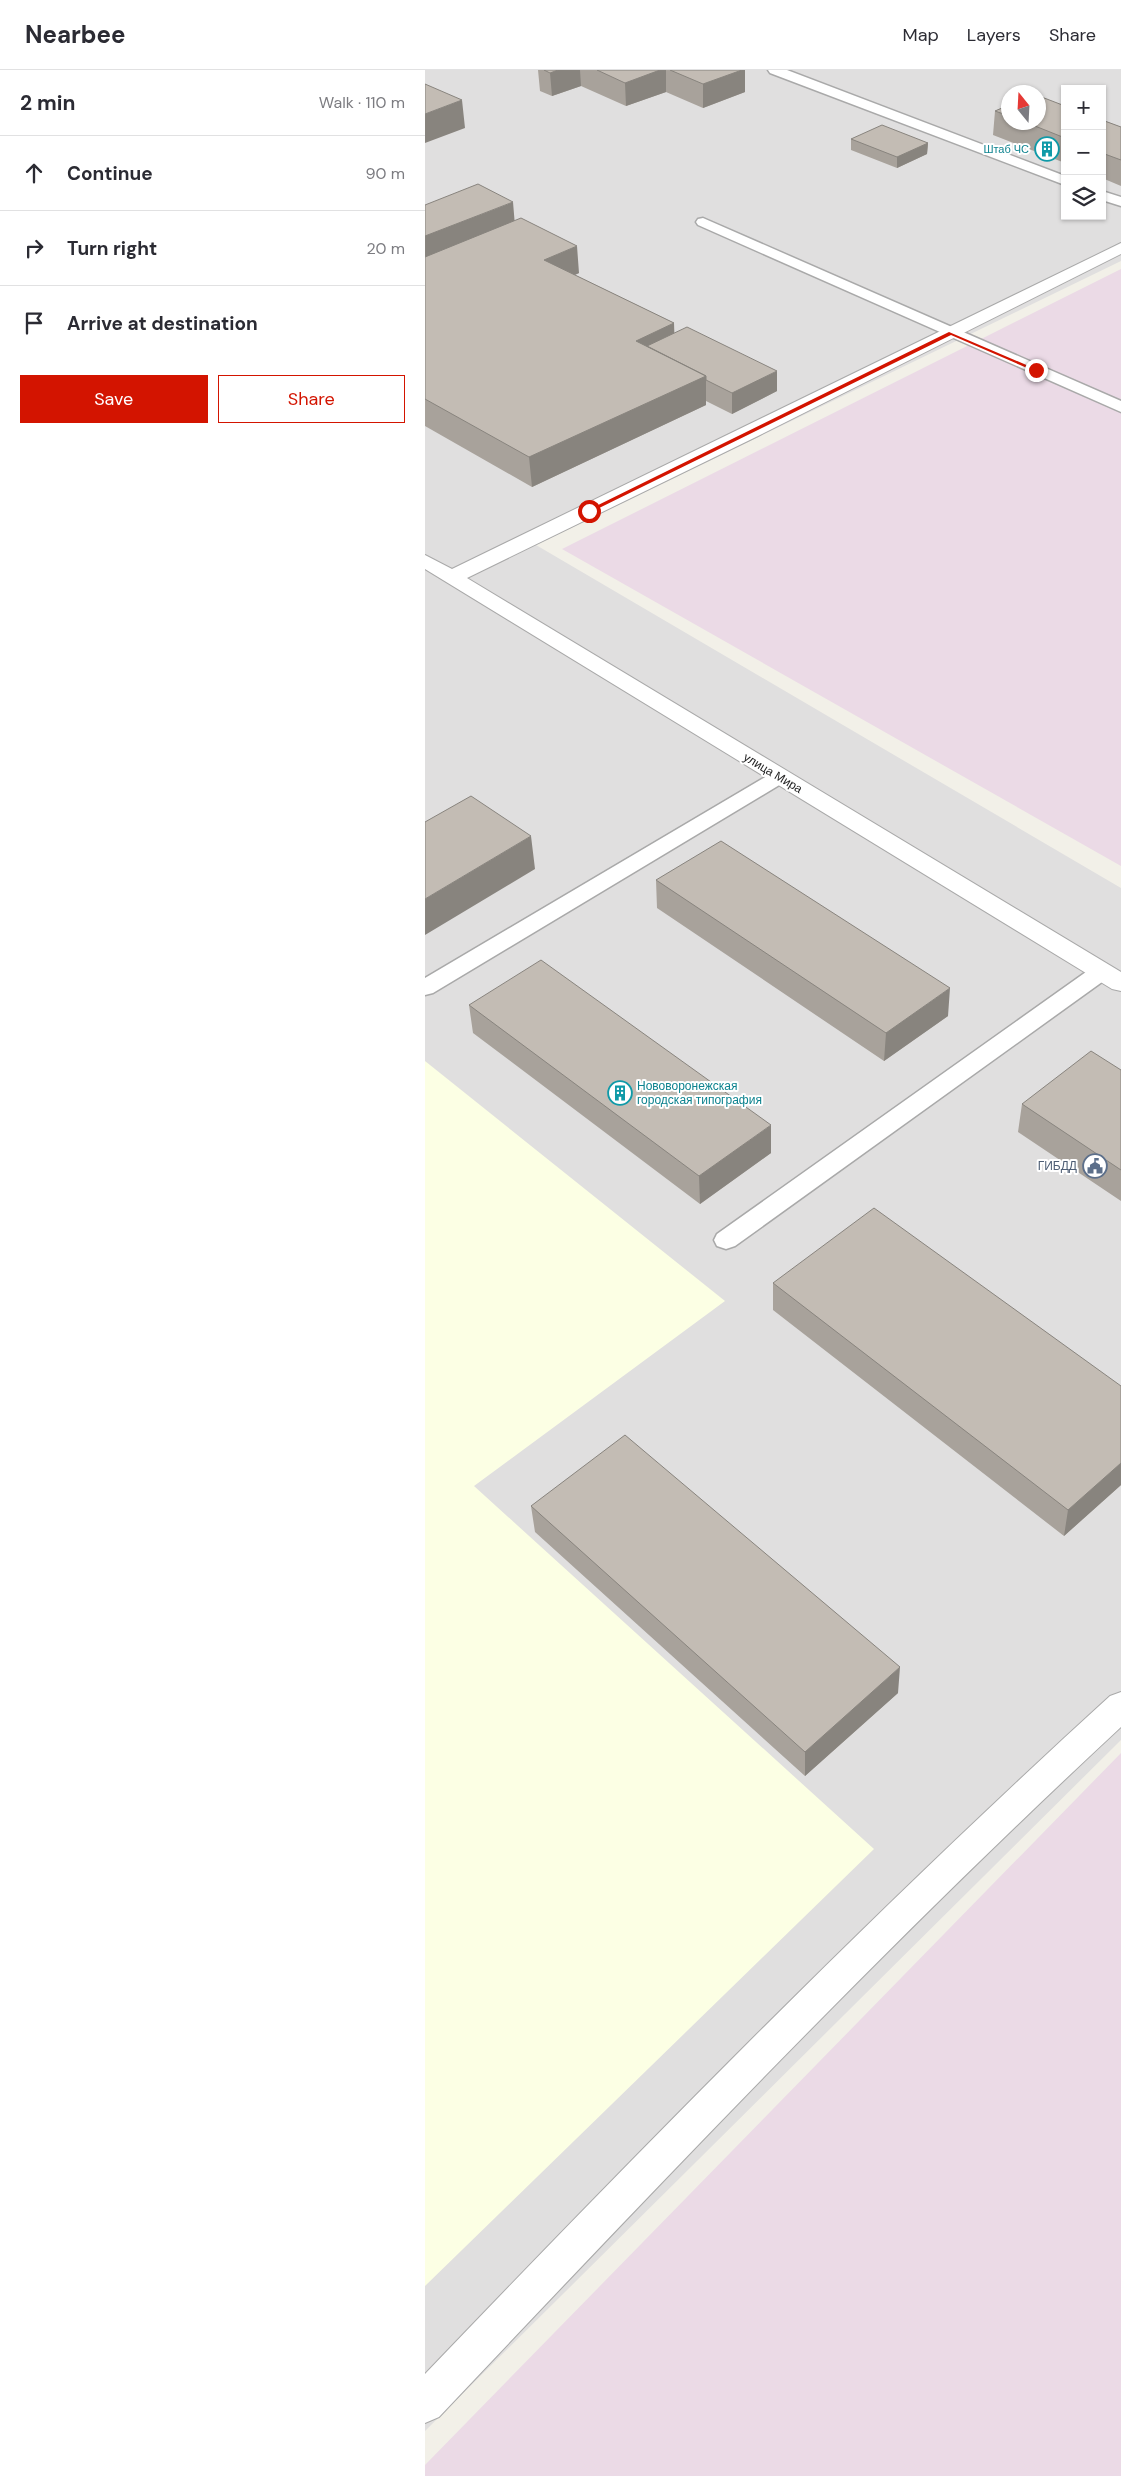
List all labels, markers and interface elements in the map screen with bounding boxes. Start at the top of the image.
text: Nearbee [25,19,125,50]
text: Map [903,23,939,47]
text: Layers [967,23,1021,47]
text: Share [1049,23,1096,47]
north arrow [1001,85,1046,130]
map controls [1061,85,1106,220]
button: + [1061,85,1106,130]
text: 2 min [20,89,76,117]
text: Walk · 110 m [319,92,405,113]
button: − [1061,130,1106,175]
building icon: Штаб ЧС [1034,136,1060,162]
place label: Штаб ЧС [983,142,1029,156]
icon: ahead [20,159,48,187]
text: Continue [67,161,153,186]
text: 90 m [365,163,405,184]
button: layers [1061,175,1106,220]
icon: right [20,234,48,262]
text: Turn right [67,236,157,261]
text: 20 m [366,238,405,259]
icon: arrive [20,309,48,337]
text: Arrive at destination [67,311,258,336]
route end [1025,359,1048,382]
button: Save [20,375,208,423]
button: Share [218,375,405,423]
route start [578,500,601,523]
street label: улица Мира [740,749,806,797]
place label: Нововоронежская городская типография [637,1078,762,1108]
building icon: Нововоронежская городская типография [607,1080,633,1106]
public building icon: ГИБДД [1082,1153,1108,1179]
place label: ГИБДД [1038,1158,1077,1174]

